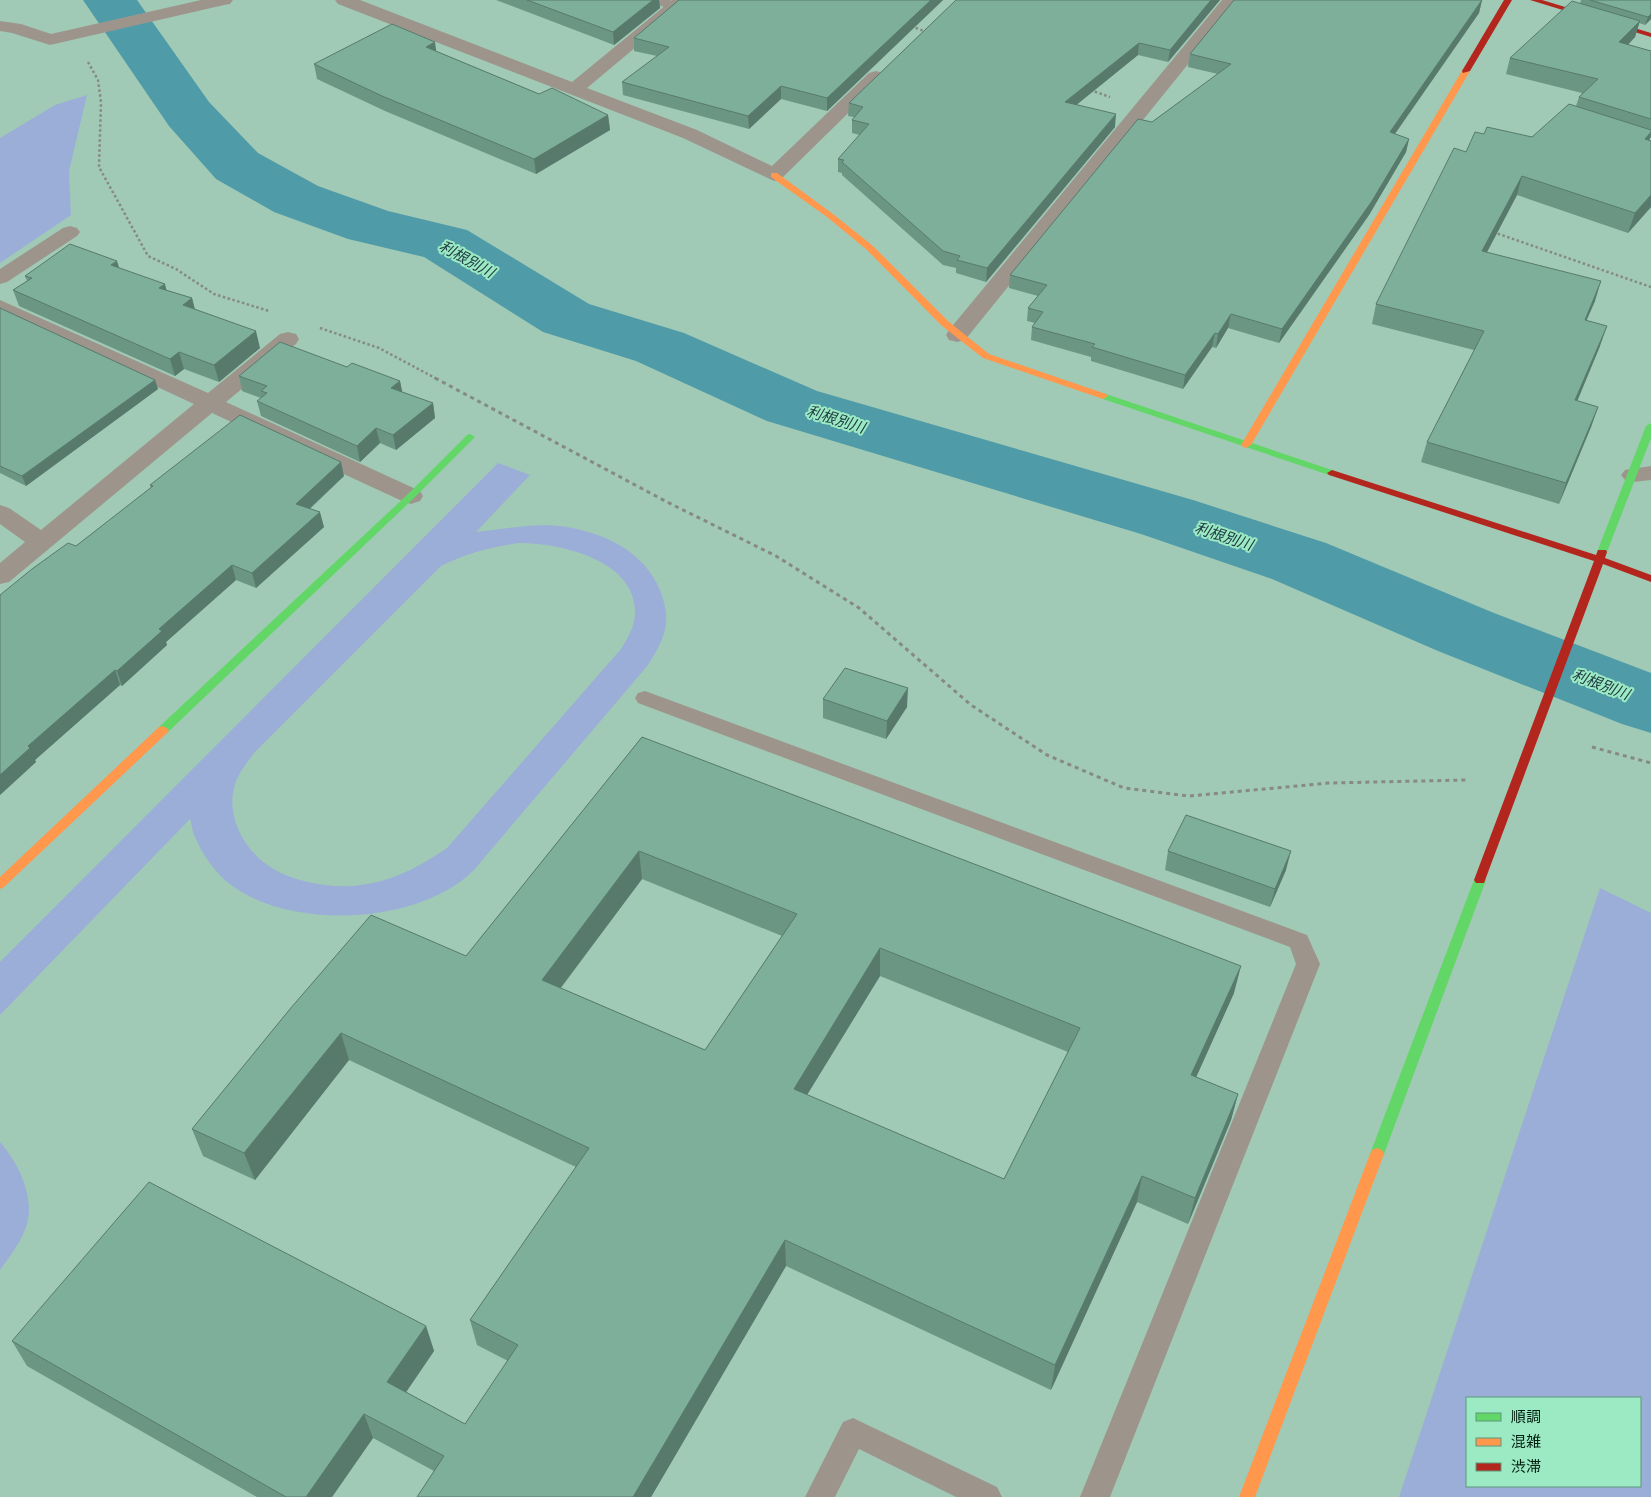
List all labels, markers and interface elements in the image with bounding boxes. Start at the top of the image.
water label: 利根別川 [436,236,500,283]
water label: 利根別川 [805,401,869,437]
water label: 利根別川 [1193,518,1257,555]
water label: 利根別川 [1570,664,1634,704]
legend [1466,1397,1641,1487]
text: 順調 [1511,1407,1541,1426]
text: 混雑 [1511,1432,1541,1451]
text: 渋滞 [1511,1457,1541,1476]

